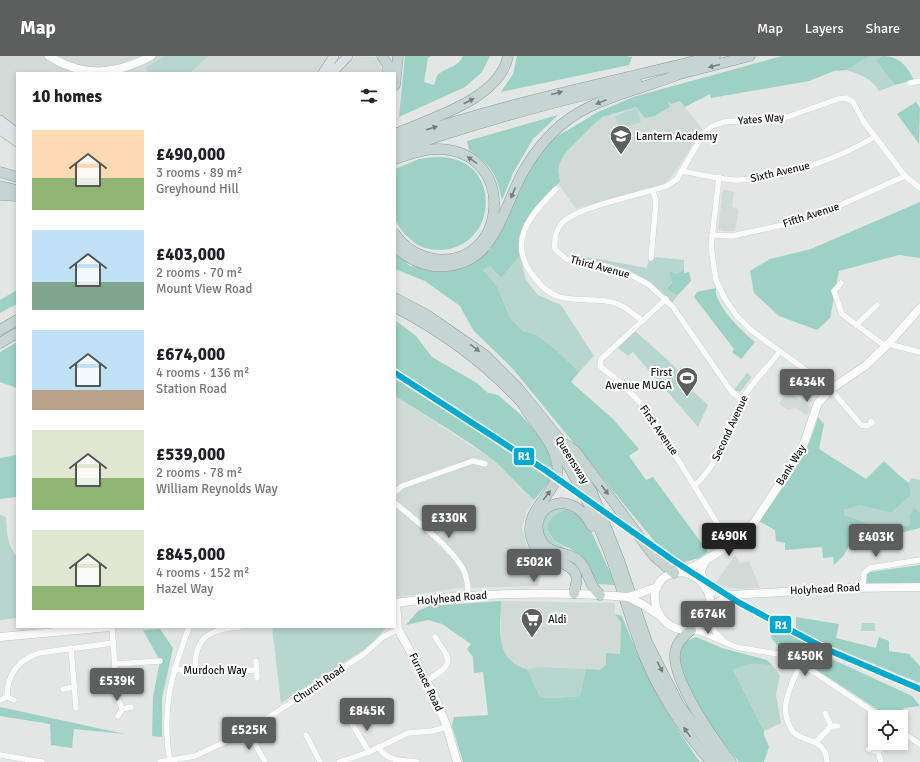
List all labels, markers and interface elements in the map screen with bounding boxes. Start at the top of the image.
text: Map [20,16,56,40]
text: Map [757,20,783,37]
text: Layers [805,20,844,37]
text: Share [866,20,900,37]
one-way arrow [707,63,720,69]
icon: filters [358,85,380,107]
text: 10 homes [32,86,102,107]
one-way arrow [551,90,563,96]
one-way arrow [463,97,475,104]
one-way arrow [596,99,607,105]
street label: Yates Way [737,110,786,128]
school or university icon: Lantern Academy [608,123,634,156]
one-way arrow [426,125,438,131]
place label: Lantern Academy [636,130,718,143]
text: £490,000 [156,144,225,165]
icon: home [64,146,112,194]
one-way arrow [467,156,478,164]
street label: Sixth Avenue [749,159,811,185]
text: 3 rooms · 89 m² [156,165,242,181]
text: Greyhound Hill [156,181,239,197]
one-way arrow [510,187,516,199]
street label: Fifth Avenue [781,200,841,230]
text: £403,000 [156,244,225,265]
icon: home [64,246,112,294]
street label: Third Avenue [569,253,631,281]
text: 2 rooms · 70 m² [156,265,242,281]
text: Mount View Road [156,281,252,297]
text: £674,000 [156,344,225,365]
one-way arrow [470,344,481,352]
icon: home [64,346,112,394]
text: 4 rooms · 136 m² [156,365,249,381]
sports icon: First Avenue MUGA [674,365,700,398]
place label: First Avenue MUGA [605,366,672,392]
pin: £434K [779,369,835,403]
text: £434K [789,374,825,390]
text: Station Road [156,381,227,397]
street label: Second Avenue [709,393,751,463]
street label: First Avenue [637,402,681,458]
street label: Queensway [552,434,592,487]
street label: Bank Way [773,441,809,488]
text: £539,000 [156,444,225,465]
icon: home [64,446,112,494]
line badge: R1 [513,447,535,466]
text: R1 [518,450,530,463]
text: 2 rooms · 78 m² [156,465,242,481]
text: William Reynolds Way [156,481,278,497]
one-way arrow [600,484,609,495]
one-way arrow [543,489,551,500]
pin: £330K [421,505,477,539]
text: £330K [431,510,467,526]
pin: £490K [701,523,757,557]
pin: £403K [848,524,904,558]
text: £490K [711,528,747,544]
text: £403K [858,529,894,545]
text: £845,000 [156,544,225,565]
icon: home [64,546,112,594]
pin: £502K [506,549,562,583]
text: £502K [516,554,552,570]
text: 4 rooms · 152 m² [156,565,249,581]
text: Hazel Way [156,581,213,597]
street label: Holyhead Road [790,581,861,597]
street label: Holyhead Road [416,588,488,608]
pin: £674K [680,601,736,635]
supermarket icon: Aldi [519,606,545,639]
text: £674K [690,606,726,622]
place label: Aldi [548,613,567,626]
line badge: R1 [769,615,792,634]
text: R1 [775,619,787,632]
pin: £450K [777,643,833,677]
text: £450K [787,648,823,664]
street label: Furnace Road [406,651,446,714]
street label: Church Road [291,662,347,706]
one-way arrow [657,662,663,673]
street label: Murdoch Way [183,664,248,677]
pin: £539K [89,668,145,702]
text: £539K [99,673,135,689]
pin: £845K [339,698,395,732]
text: £845K [349,703,385,719]
map controls [868,710,908,750]
button: locate [868,710,908,750]
pin: £525K [221,717,277,751]
text: £525K [231,722,267,738]
one-way arrow [683,726,691,737]

